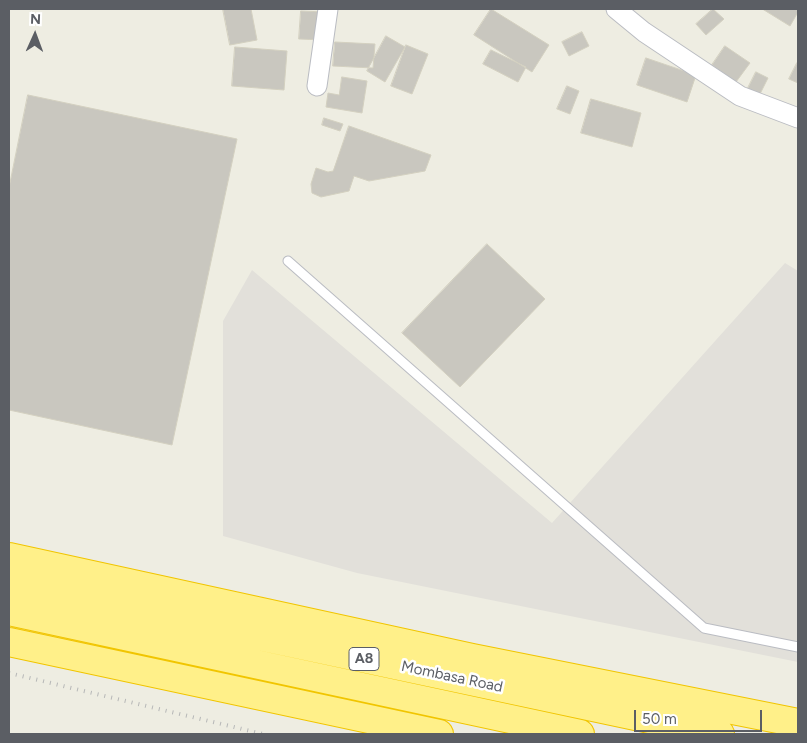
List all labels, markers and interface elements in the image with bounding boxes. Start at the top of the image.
north arrow [10,10,60,60]
text: N [30,11,41,28]
road number: A8 [349,648,379,671]
street label: Mombasa Road [400,657,504,697]
scale bar [637,700,764,732]
text: 50 m [642,710,677,728]

